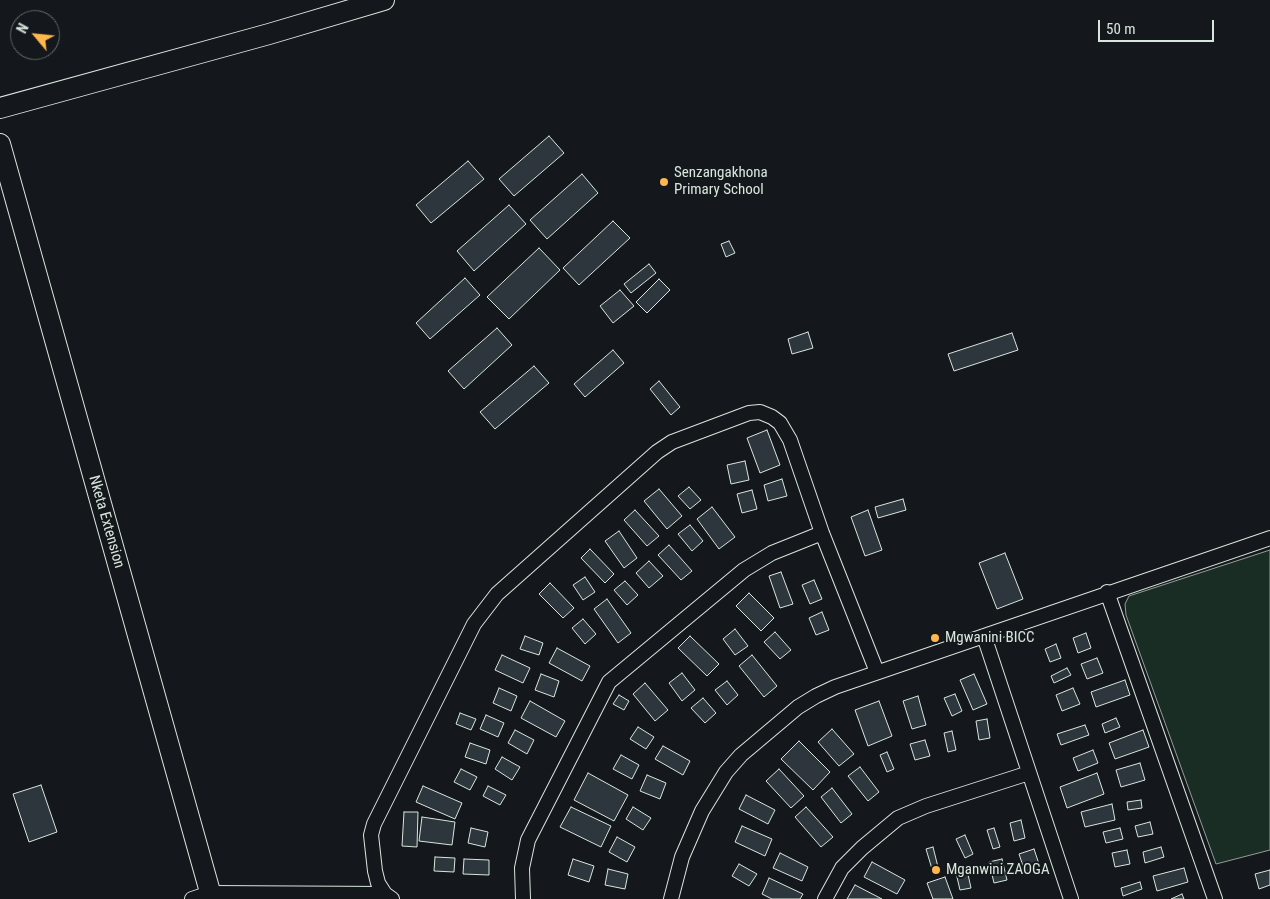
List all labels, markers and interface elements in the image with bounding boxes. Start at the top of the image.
north arrow [10,10,60,60]
scale bar [1100,10,1216,42]
text: 50 m [1106,20,1136,38]
text: N [14,21,32,36]
place label: Senzangakhona Primary School [674,164,768,199]
marker: Senzangakhona Primary School [658,176,670,188]
street label: Nketa Extension [84,473,128,571]
place label: Mgwanini BICC [945,629,1034,647]
marker: Mgwanini BICC [929,632,941,644]
place label: Mganwini ZAOGA [946,861,1050,879]
marker: Mganwini ZAOGA [930,864,942,876]

